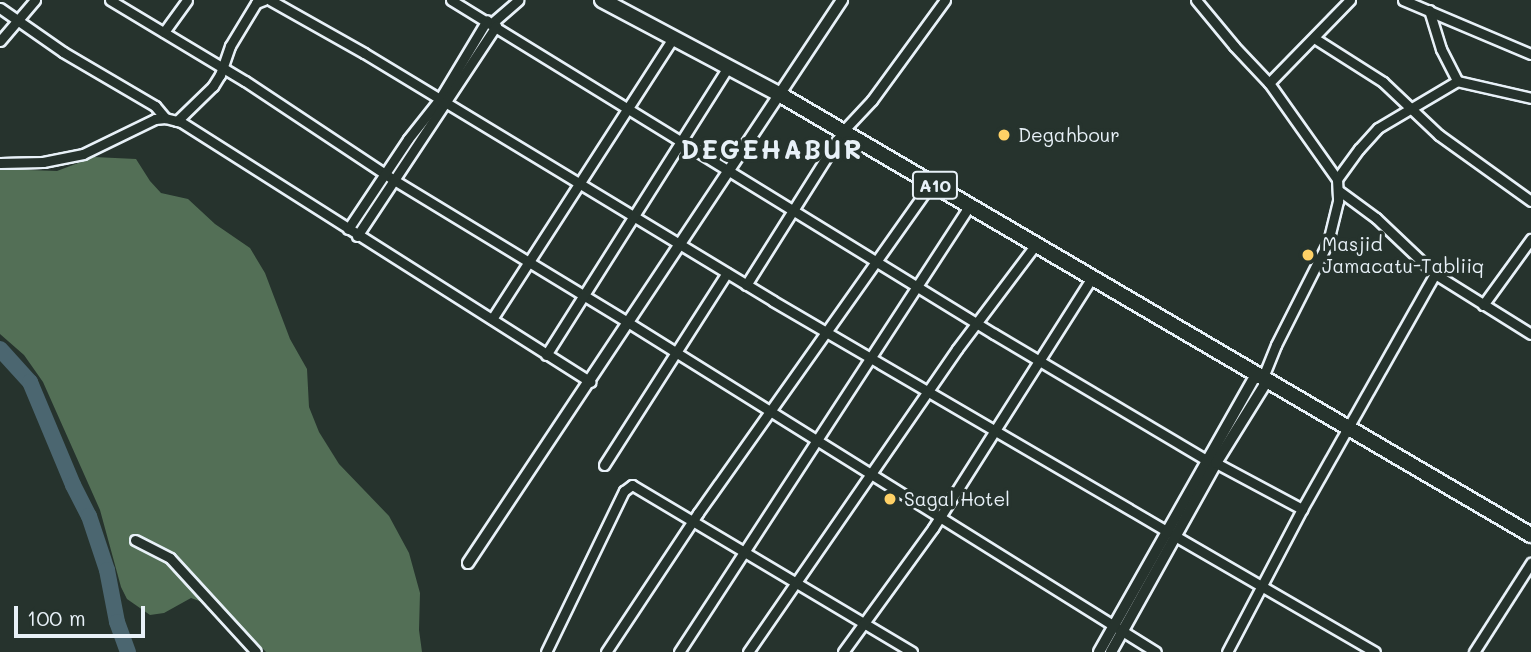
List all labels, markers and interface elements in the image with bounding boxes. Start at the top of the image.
place label: Degahbour [1018,124,1120,146]
marker: Degahbour [996,127,1012,143]
district label: DEGEHABUR [682,134,862,166]
road number: A10 [911,170,960,200]
place label: Masjid Jamacatu-Tabliiq [1322,233,1484,277]
marker: Masjid Jamacatu-Tabliiq [1300,247,1316,263]
place label: Sagal Hotel [904,488,1010,510]
marker: Sagal Hotel [882,491,898,507]
scale bar [18,592,149,636]
text: 100 m [27,604,86,631]

